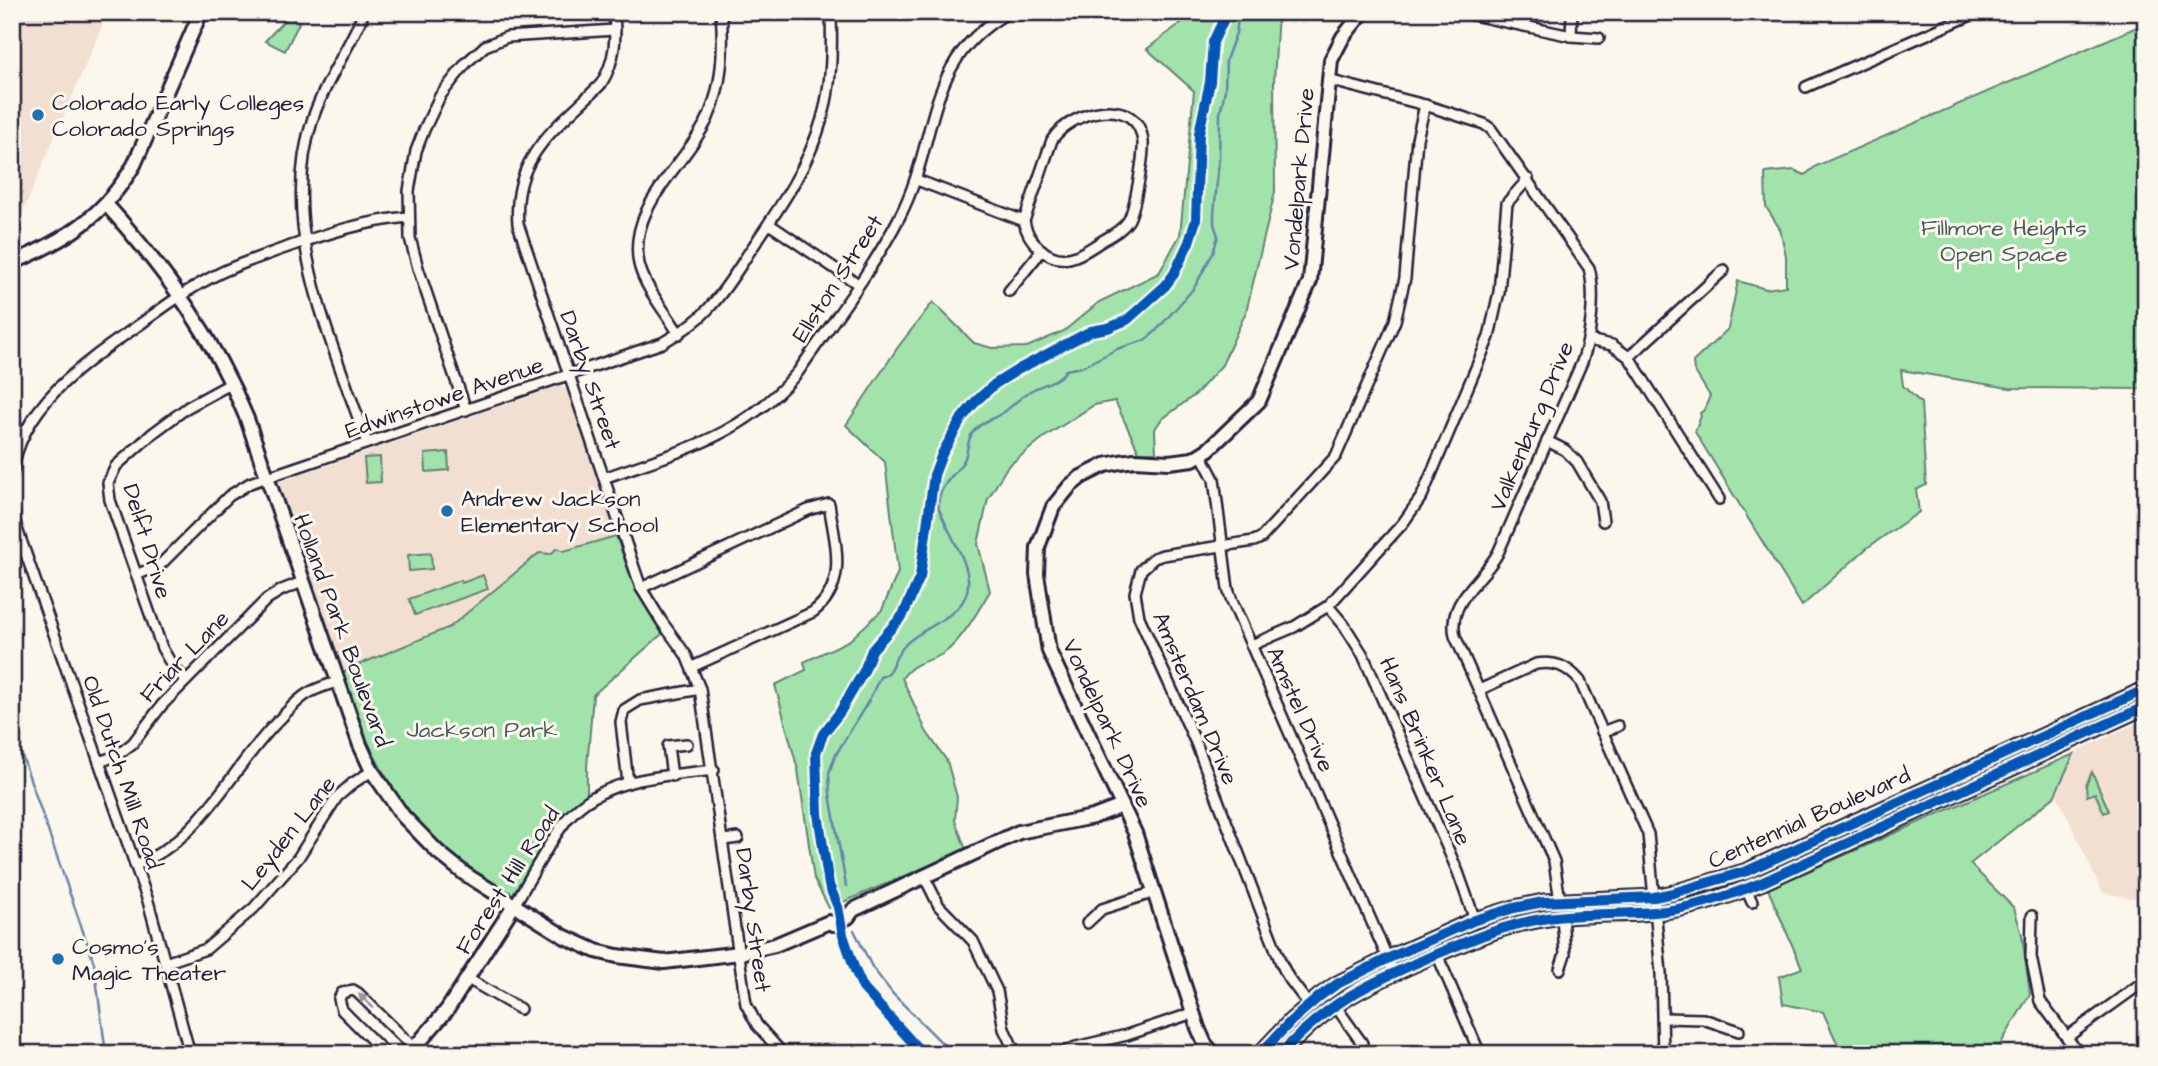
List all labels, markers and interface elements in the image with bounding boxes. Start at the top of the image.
place label: Colorado Early Colleges Colorado Springs [52,87,304,146]
street label: Vondelpark Drive [1275,87,1323,271]
marker: Colorado Early Colleges Colorado Springs [30,107,46,123]
street label: Ellston Street [785,208,891,349]
park label: Fillmore Heights Open Space [1921,212,2087,270]
street label: Darby Street [550,307,629,455]
street label: Valkenburg Drive [1482,337,1583,517]
street label: Edwinstowe Avenue [341,349,548,447]
street label: Delft Drive [114,480,180,603]
place label: Andrew Jackson Elementary School [461,483,658,542]
marker: Andrew Jackson Elementary School [439,503,455,519]
street label: Holland Park Boulevard [285,509,399,752]
street label: Friar Lane [132,603,237,710]
street label: Amsterdam Drive [1144,607,1246,790]
street label: Vondelpark Drive [1054,634,1160,813]
street label: Amstel Drive [1258,642,1342,777]
street label: Hans Brinker Lane [1371,652,1479,851]
street label: Old Dutch Mill Road [74,671,170,874]
park label: Jackson Park [407,714,557,746]
street label: Centennial Boulevard [1703,759,1916,877]
street label: Leyden Lane [234,770,345,898]
street label: Forest Hill Road [448,800,568,961]
street label: Darby Street [726,846,779,995]
place label: Cosmo's Magic Theater [72,931,226,990]
marker: Cosmo's Magic Theater [50,951,66,967]
one-way arrow [358,993,375,1009]

